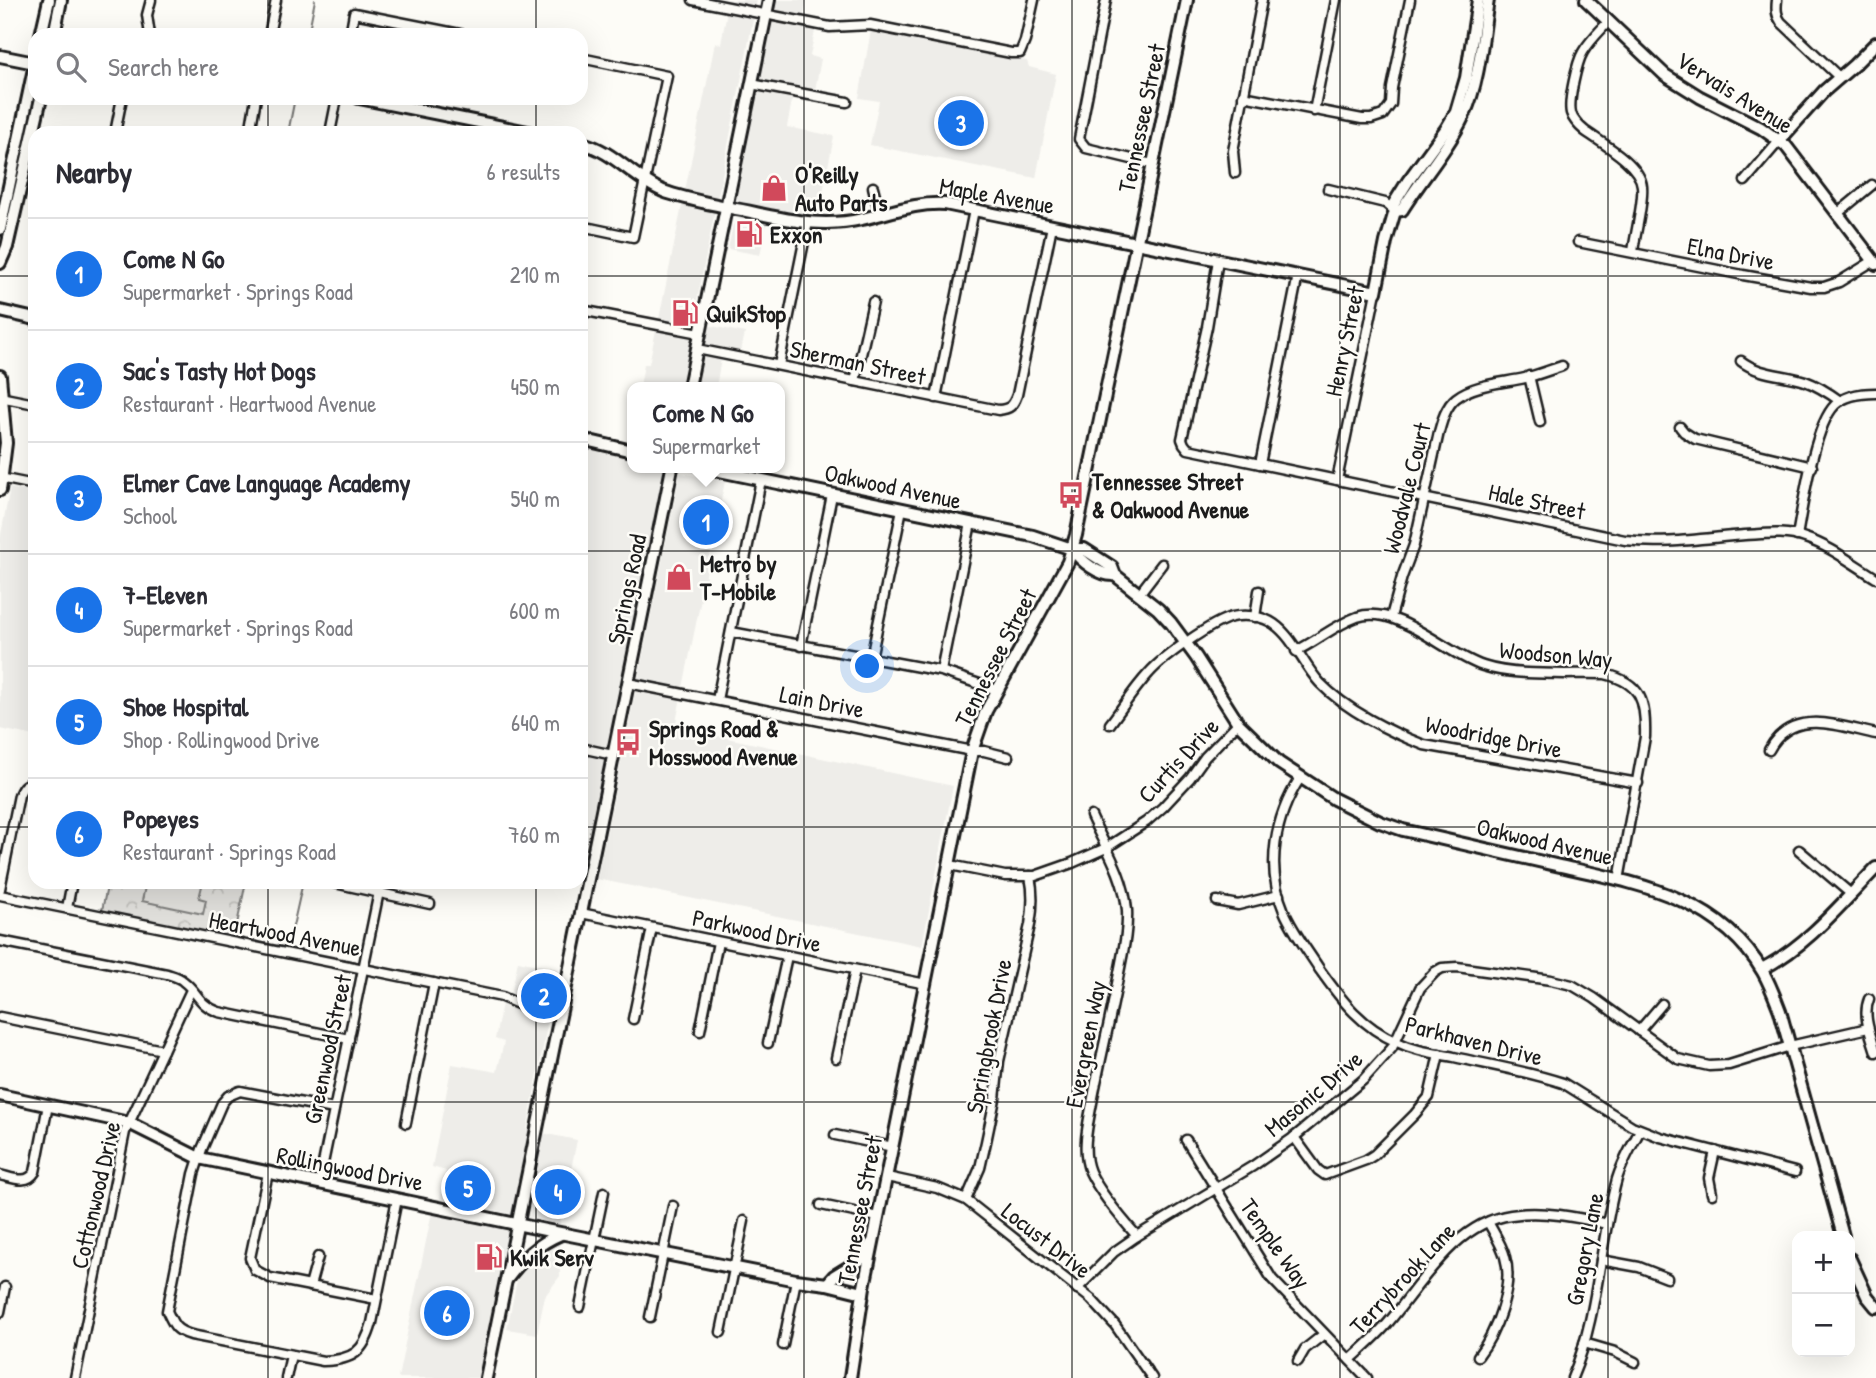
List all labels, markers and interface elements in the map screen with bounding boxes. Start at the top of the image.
search box [28,28,588,105]
street label: Tennessee Street [1110,40,1173,195]
street label: Vervais Avenue [1670,43,1800,141]
icon: search [52,48,90,86]
text: Search here [108,49,219,84]
pin: 3 [938,97,984,149]
text: Nearby [56,152,132,192]
text: 6 results [487,156,560,187]
place label: O'Reilly Auto Parts [795,158,887,218]
street label: Maple Avenue [937,169,1057,221]
shop icon: O'Reilly Auto Parts [759,173,789,203]
place label: Exxon [770,218,823,250]
fuel station icon: Exxon [734,219,764,249]
street label: Elna Drive [1685,229,1778,277]
text: Come N Go [123,241,225,276]
text: 1 [75,259,83,290]
text: 210 m [510,259,560,290]
text: Supermarket · Springs Road [123,276,353,307]
street label: Henry Street [1317,282,1371,399]
place label: QuikStop [706,297,787,330]
fuel station icon: QuikStop [670,298,700,328]
street label: Sherman Street [787,332,929,392]
text: Sac's Tasty Hot Dogs [123,353,316,388]
text: 2 [74,371,84,402]
text: 450 m [510,371,560,402]
popup [627,382,785,473]
text: Restaurant · Heartwood Avenue [123,388,376,419]
text: Come N Go [652,395,754,430]
street label: Woodvale Court [1374,418,1438,557]
text: Supermarket [652,430,760,461]
street label: Oakwood Avenue [822,456,965,516]
text: Elmer Cave Language Academy [123,465,410,500]
place label: Tennessee Street & Oakwood Avenue [1091,465,1250,525]
street label: Hale Street [1486,475,1589,527]
bus stop icon: Tennessee Street & Oakwood Avenue [1056,480,1086,510]
text: 3 [74,483,84,514]
text: 540 m [510,483,560,514]
pin: 1 [683,496,729,548]
text: School [123,500,177,531]
street label: Springs Road [599,531,653,647]
place label: Metro by T-Mobile [699,547,777,607]
shop icon: Metro by T-Mobile [664,562,694,592]
text: 7-Eleven [123,577,208,612]
street label: Tennessee Street [946,582,1044,732]
text: 4 [75,595,83,626]
text: 600 m [509,595,560,626]
text: Supermarket · Springs Road [123,612,353,643]
street label: Woodson Way [1498,633,1614,675]
your location [850,649,884,683]
street label: Lain Drive [777,677,867,725]
text: Shoe Hospital [123,689,248,724]
text: 5 [74,707,84,738]
text: 640 m [511,707,560,738]
street label: Woodridge Drive [1423,707,1565,765]
street label: Curtis Drive [1130,710,1226,810]
place label: Springs Road & Mosswood Avenue [649,712,798,772]
text: Shop · Rollingwood Drive [123,724,320,755]
bus stop icon: Springs Road & Mosswood Avenue [613,727,643,757]
text: Popeyes [123,801,199,836]
street label: Oakwood Avenue [1474,810,1617,872]
text: 6 [74,819,84,850]
text: 760 m [508,819,560,850]
text: Restaurant · Springs Road [123,836,336,867]
street label: Parkwood Drive [690,901,825,959]
street label: Heartwood Avenue [206,903,364,963]
street label: Springbrook Drive [957,956,1019,1116]
pin: 2 [521,970,567,1022]
street label: Greenwood Street [296,971,359,1127]
street label: Evergreen Way [1057,978,1113,1110]
street label: Parkhaven Drive [1402,1008,1546,1073]
street label: Masonic Drive [1257,1042,1369,1143]
street label: Cottonwood Drive [62,1118,128,1272]
street label: Tennessee Street [829,1132,889,1287]
street label: Rollingwood Drive [274,1138,426,1198]
pin: 5 [445,1162,491,1214]
pin: 4 [535,1166,581,1218]
street label: Gregory Lane [1557,1189,1611,1308]
street label: Temple Way [1233,1192,1319,1294]
street label: Locust Drive [996,1195,1099,1285]
street label: Terrybrook Lane [1342,1215,1462,1341]
map controls [1792,1231,1855,1357]
button: + [1792,1231,1855,1294]
place label: Kwik Serv [510,1241,594,1273]
fuel station icon: Kwik Serv [474,1242,504,1272]
pin: 6 [424,1287,470,1339]
button: − [1792,1294,1855,1357]

